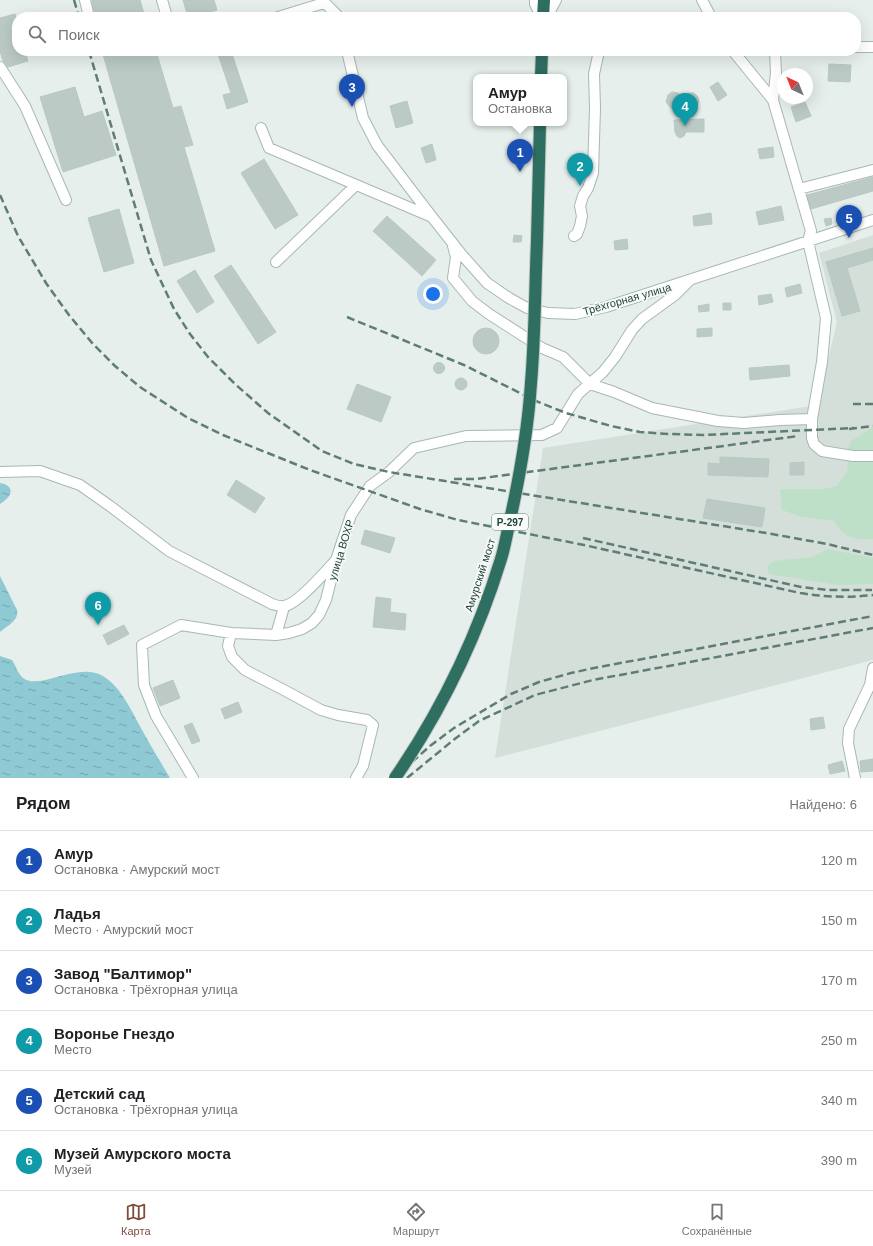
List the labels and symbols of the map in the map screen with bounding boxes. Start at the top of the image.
north arrow [777,68,813,104]
pin: 3 [339,74,365,107]
pin: 4 [672,93,698,126]
pin: 1 [507,139,533,172]
pin: 2 [567,153,593,186]
pin: 5 [836,205,862,238]
street label: Трёхгорная улица [581,280,673,317]
your location [423,284,443,304]
road number: Р-297 [492,514,528,530]
street label: улица ВОХР [326,518,356,582]
street label: Амурский мост [462,537,498,613]
pin: 6 [85,592,111,625]

